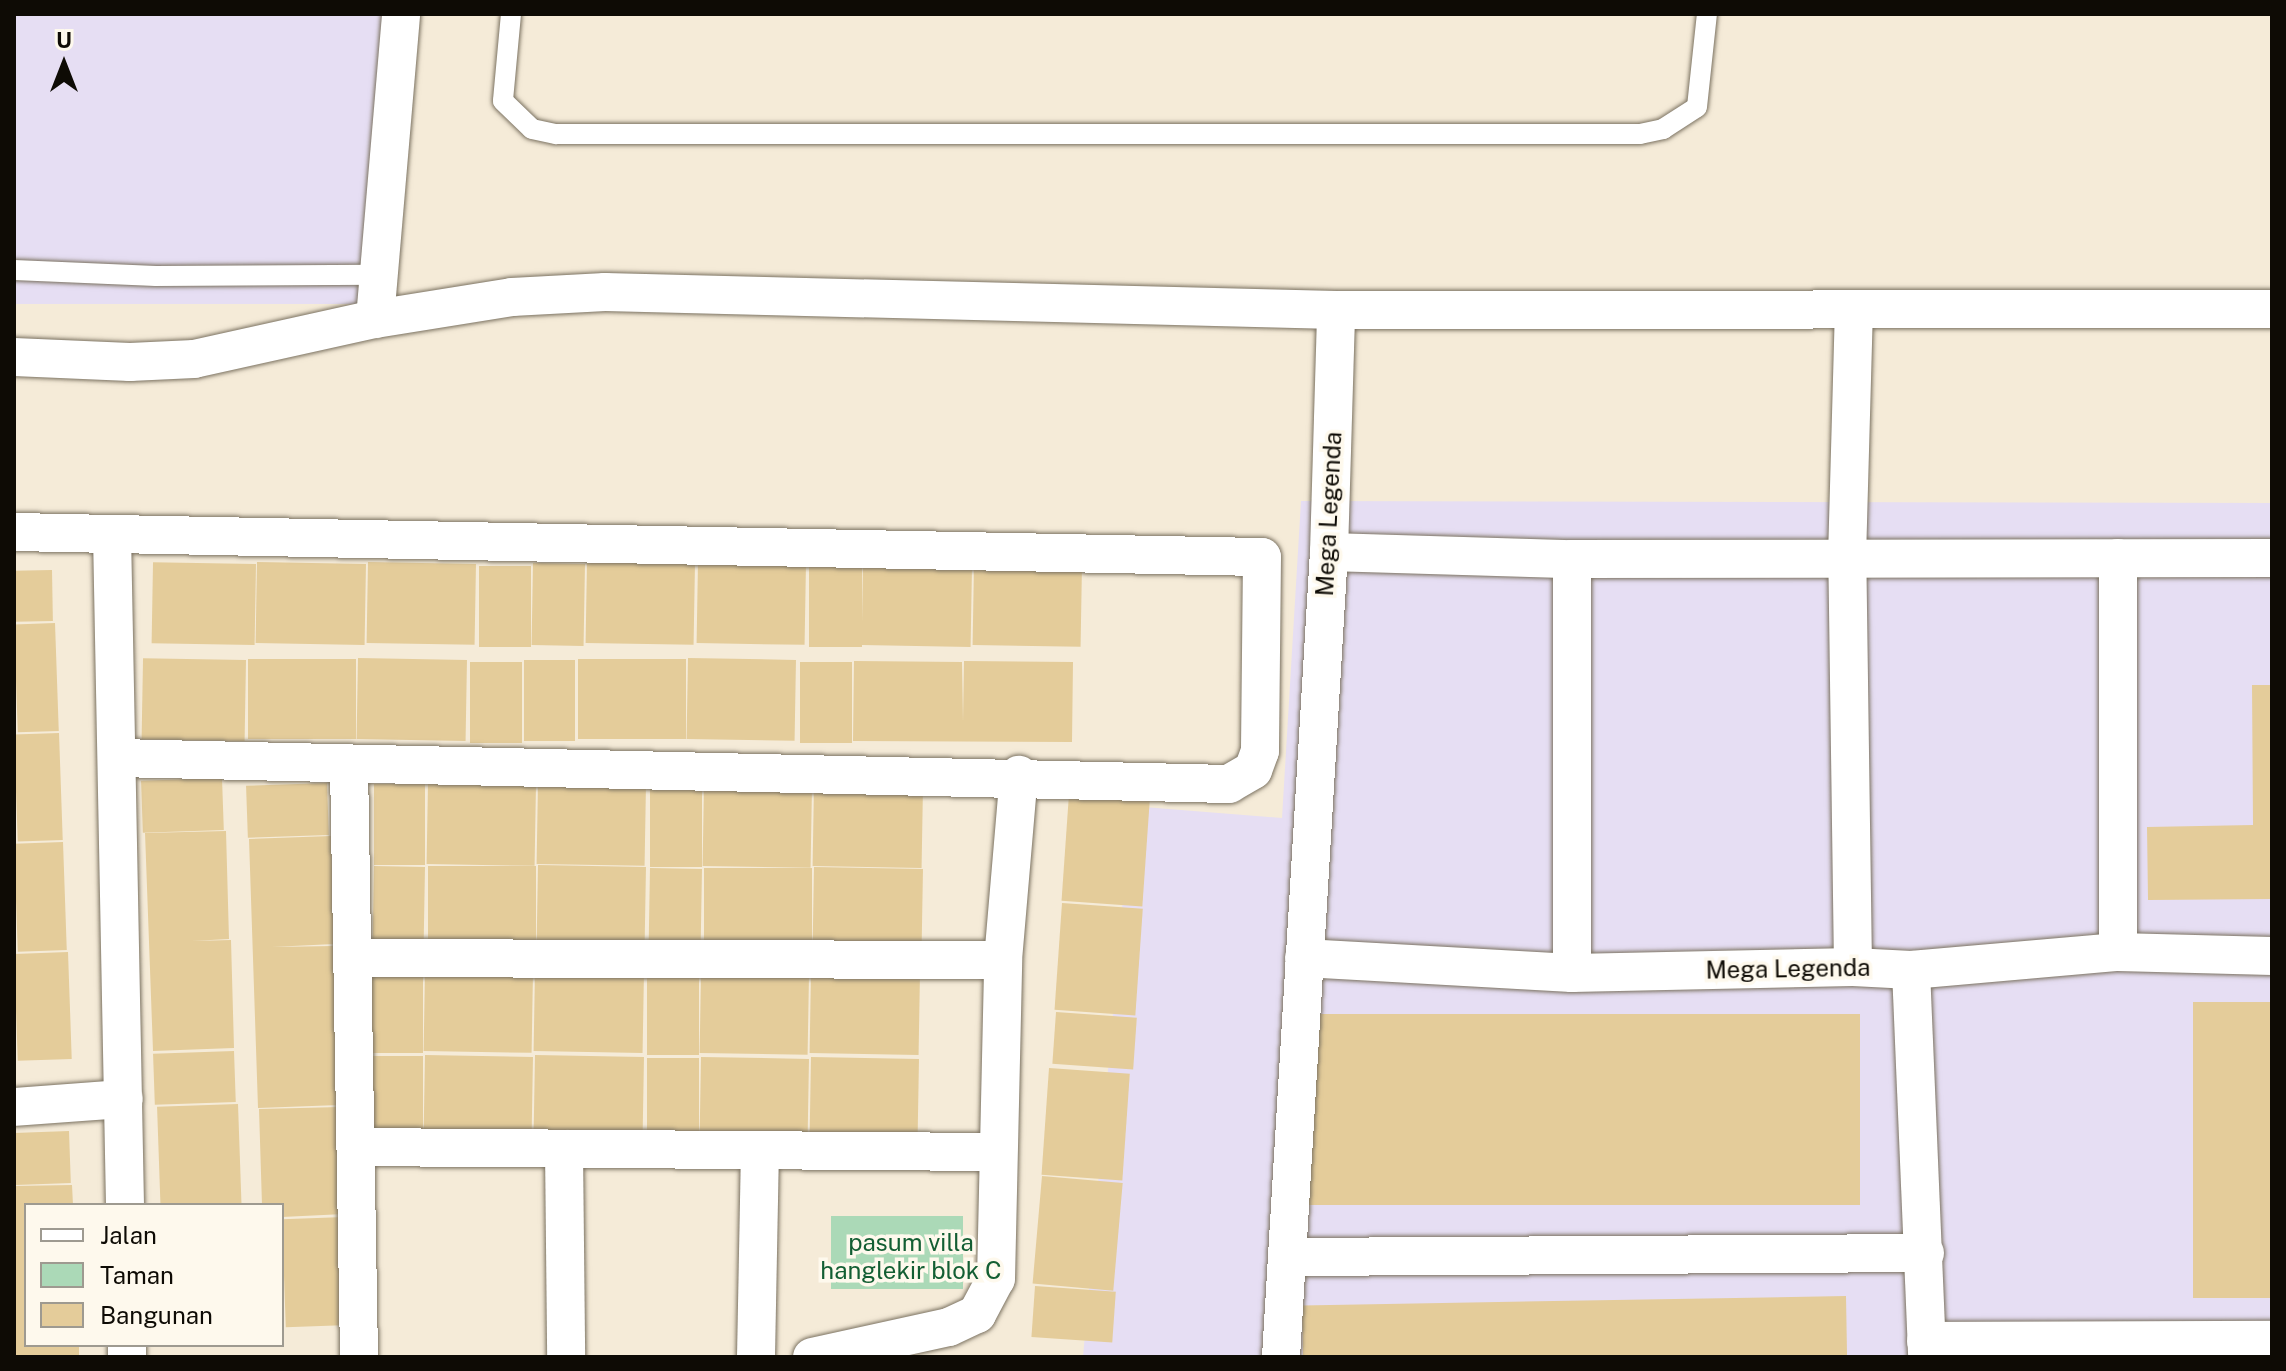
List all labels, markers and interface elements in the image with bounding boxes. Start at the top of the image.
north arrow [24,24,104,104]
text: U [56,27,72,53]
street label: Mega Legenda [1310,431,1348,597]
street label: Mega Legenda [1705,953,1871,985]
legend [24,1203,284,1347]
text: Jalan [100,1221,157,1249]
park label: pasum villa hanglekir blok C [820,1229,1002,1285]
text: Taman [100,1261,174,1289]
text: Bangunan [100,1301,213,1329]

